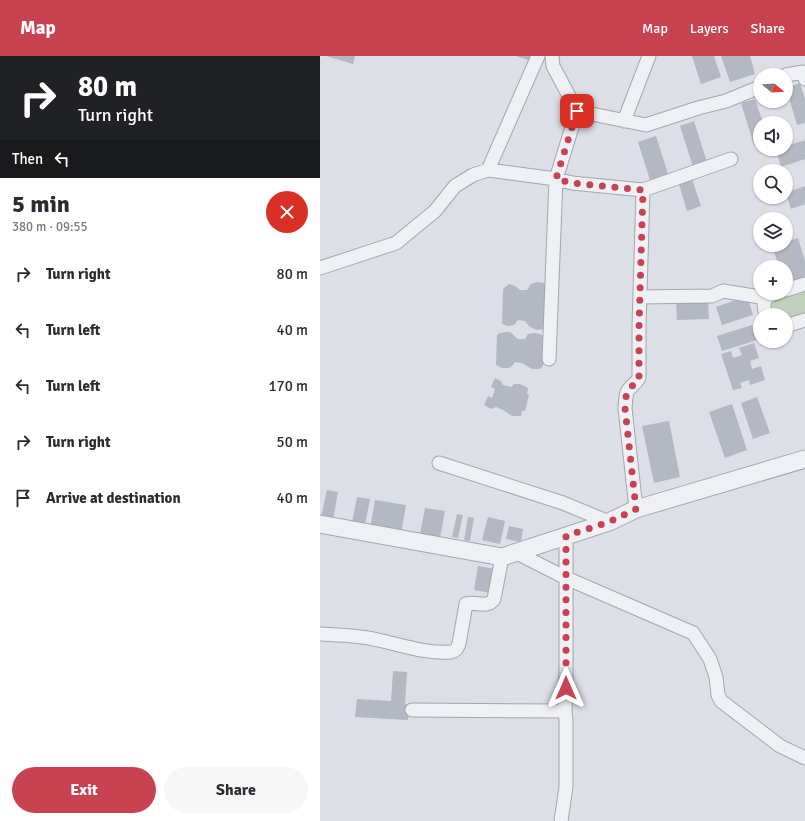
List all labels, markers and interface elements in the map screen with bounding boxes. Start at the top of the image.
text: Map [20,16,56,40]
text: Map [642,20,668,37]
text: Layers [690,20,729,37]
text: Share [751,20,785,37]
north arrow [753,68,793,108]
map controls [753,68,793,348]
text: 80 m [78,70,137,104]
icon: right [12,72,64,124]
pin [560,94,594,128]
icon: arrive [566,100,588,122]
text: Turn right [78,104,153,126]
button: sound [753,116,793,156]
icon: left [51,148,73,170]
text: Then [12,150,43,168]
button: search [753,164,793,204]
text: 5 min [12,189,70,219]
button: close [266,191,308,233]
button: layers [753,212,793,252]
text: 380 m · 09:55 [12,219,88,235]
button: + [753,260,793,300]
icon: right [12,263,34,285]
text: Turn right [46,265,111,283]
text: 80 m [277,265,308,283]
button: − [753,308,793,348]
icon: left [12,319,34,341]
text: Turn left [46,321,100,339]
text: 40 m [277,321,308,339]
icon: left [12,375,34,397]
text: Turn left [46,377,100,395]
text: 170 m [268,377,308,395]
icon: right [12,431,34,453]
text: Turn right [46,433,111,451]
text: 50 m [277,433,308,451]
icon: arrive [12,487,34,509]
text: Arrive at destination [46,489,181,507]
text: 40 m [277,489,308,507]
position arrow [545,667,587,709]
button: Exit [12,767,156,813]
button: Share [164,767,308,813]

